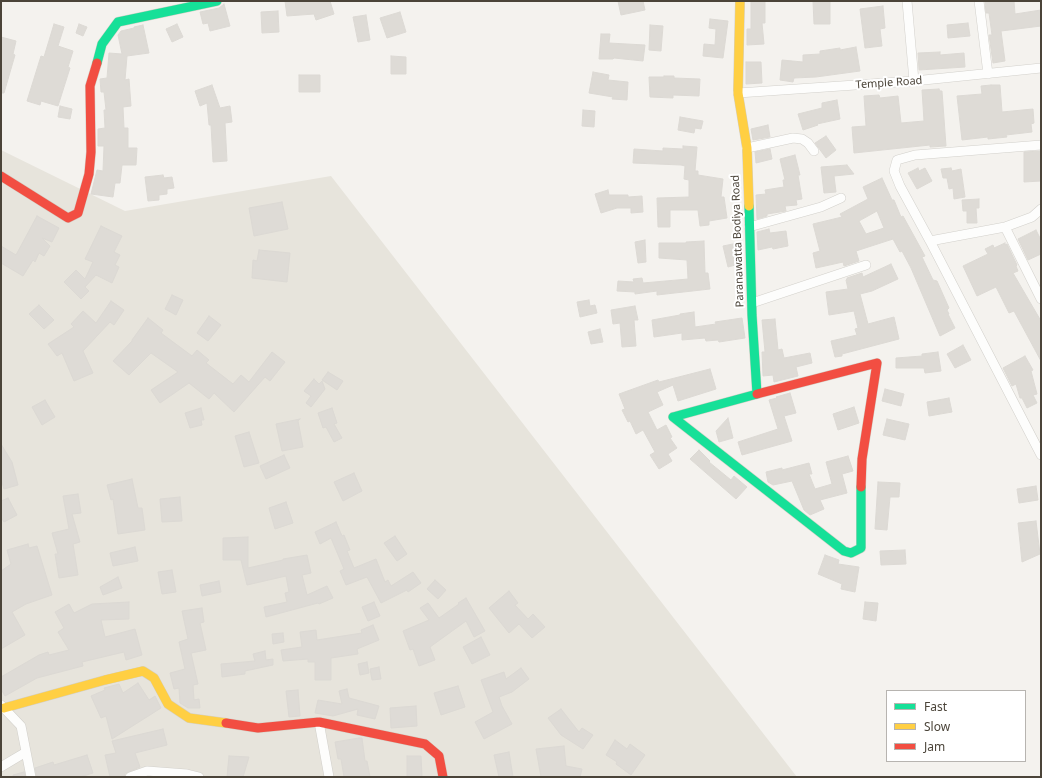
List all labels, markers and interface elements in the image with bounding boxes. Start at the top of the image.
street label: Temple Road [855,74,923,92]
street label: Paranawatta Bodiya Road [729,175,747,307]
legend [886,690,1026,762]
text: Fast [924,698,947,715]
text: Slow [924,718,950,735]
text: Jam [924,738,945,755]

